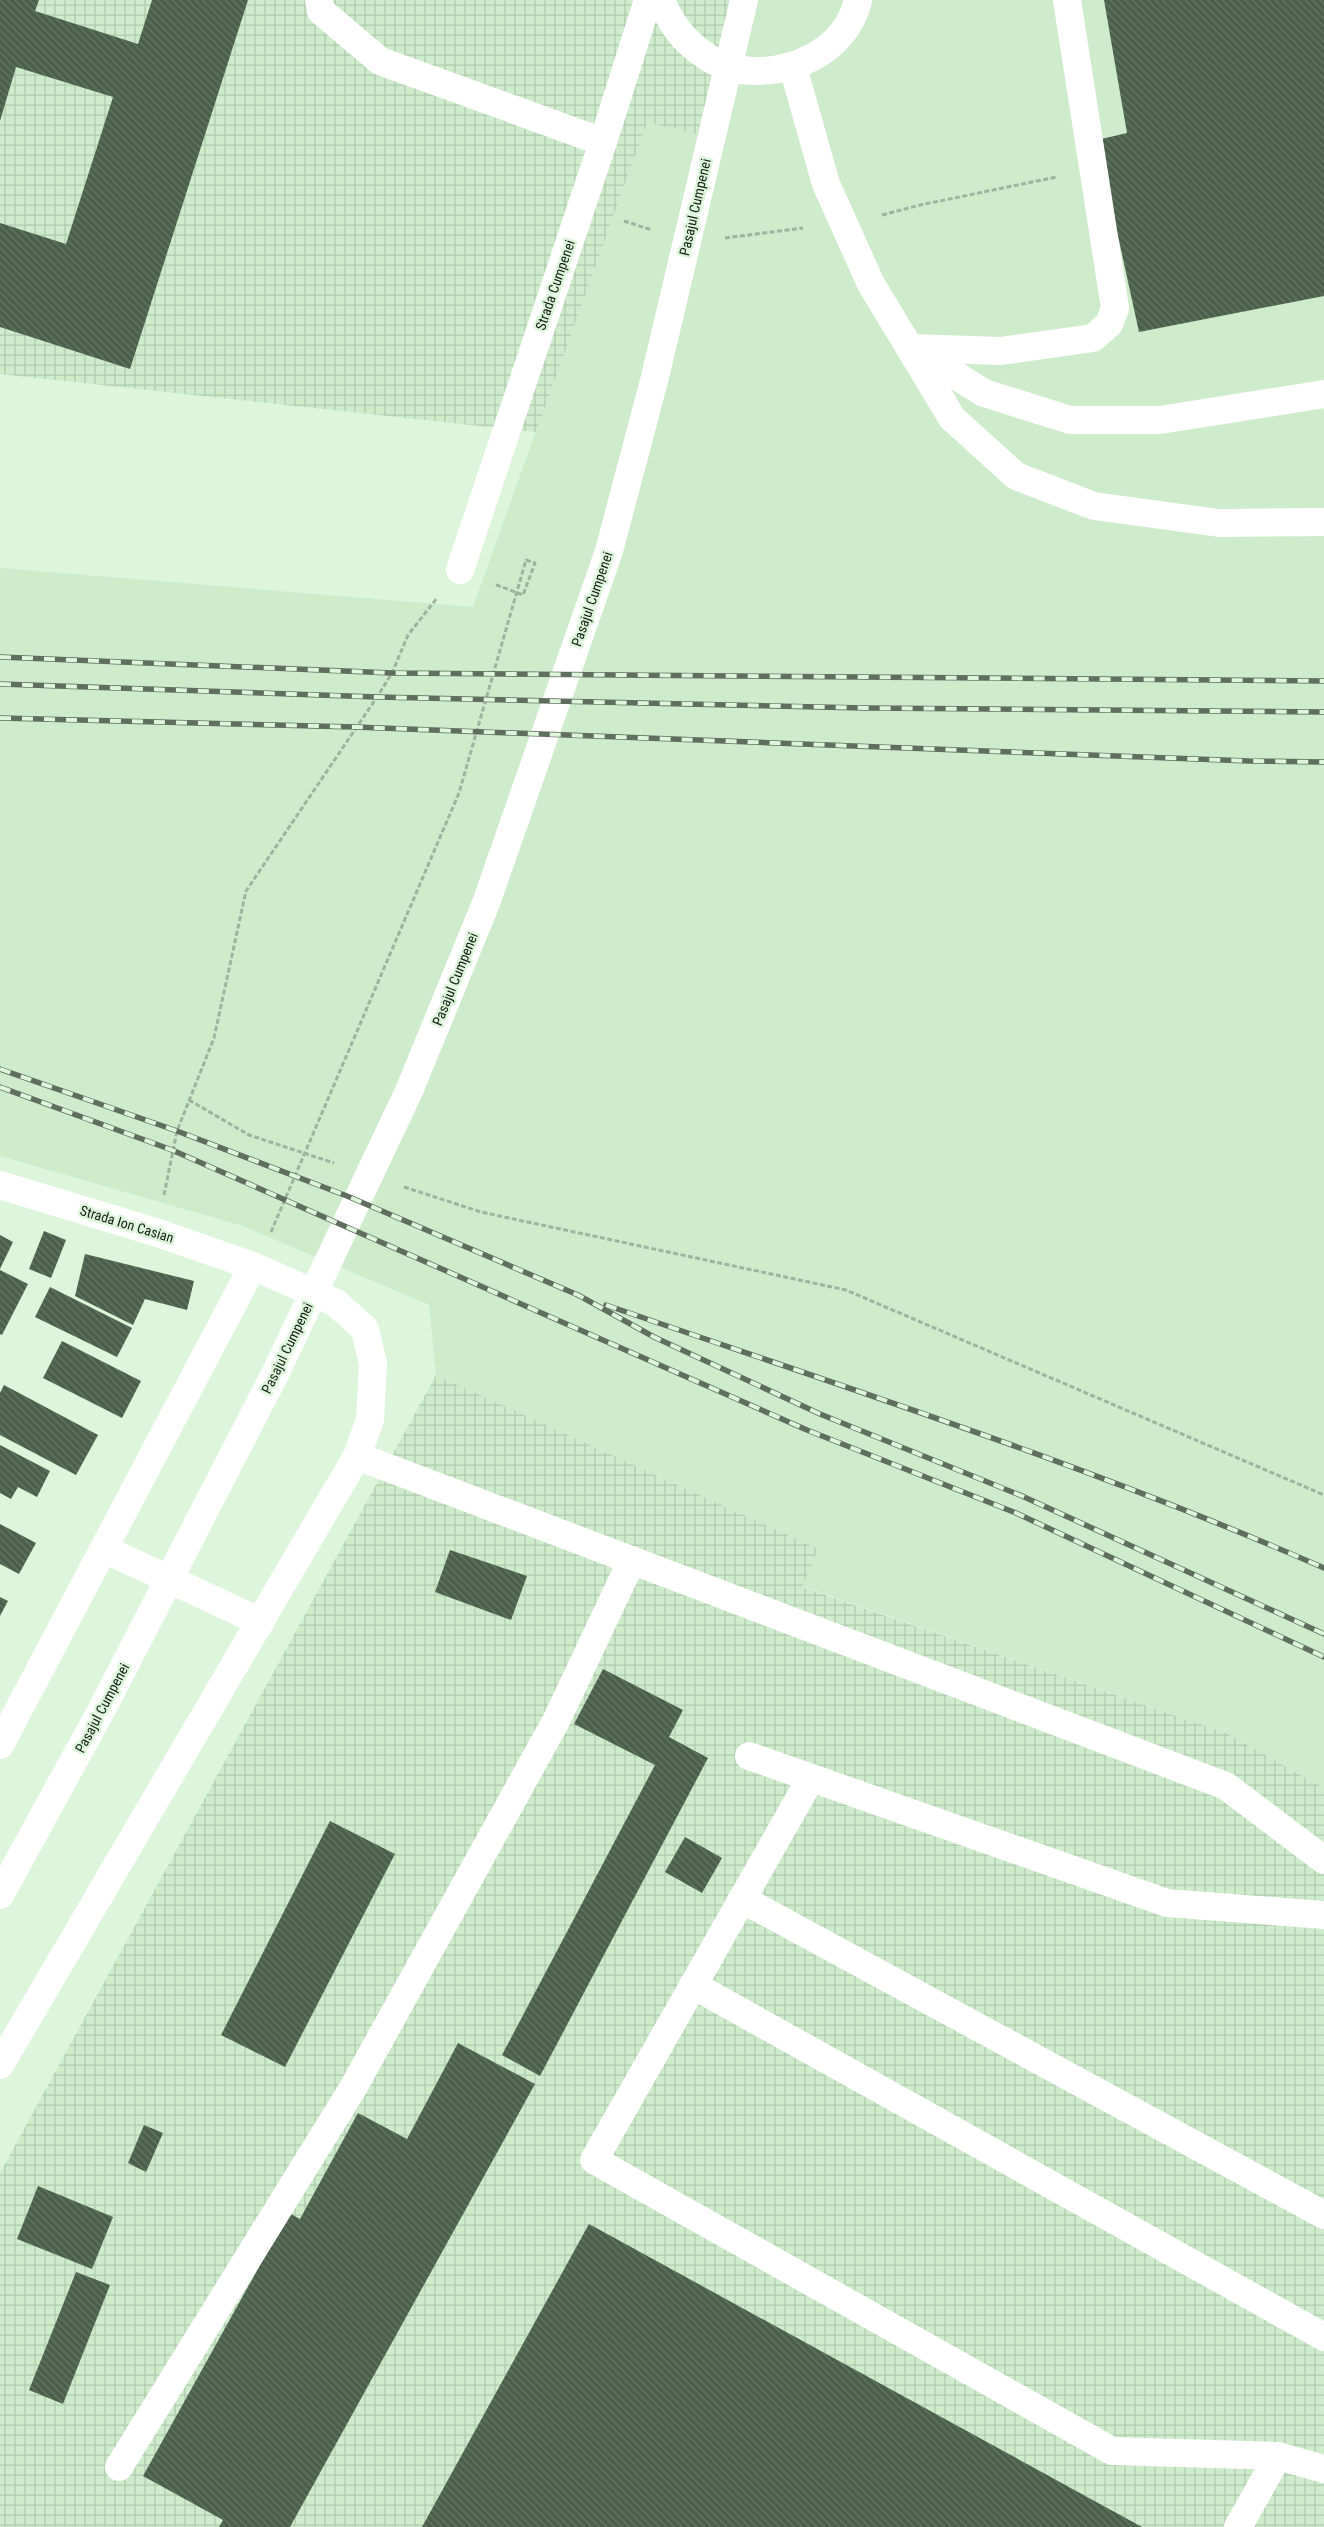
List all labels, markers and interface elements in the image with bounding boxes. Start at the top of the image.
street label: Pasajul Cumpenei [676,157,714,257]
street label: Strada Cumpenei [532,238,578,332]
street label: Pasajul Cumpenei [568,550,616,648]
street label: Pasajul Cumpenei [429,930,481,1028]
street label: Strada Ion Casian [78,1202,176,1246]
street label: Pasajul Cumpenei [258,1300,316,1396]
street label: Pasajul Cumpenei [72,1660,132,1756]

